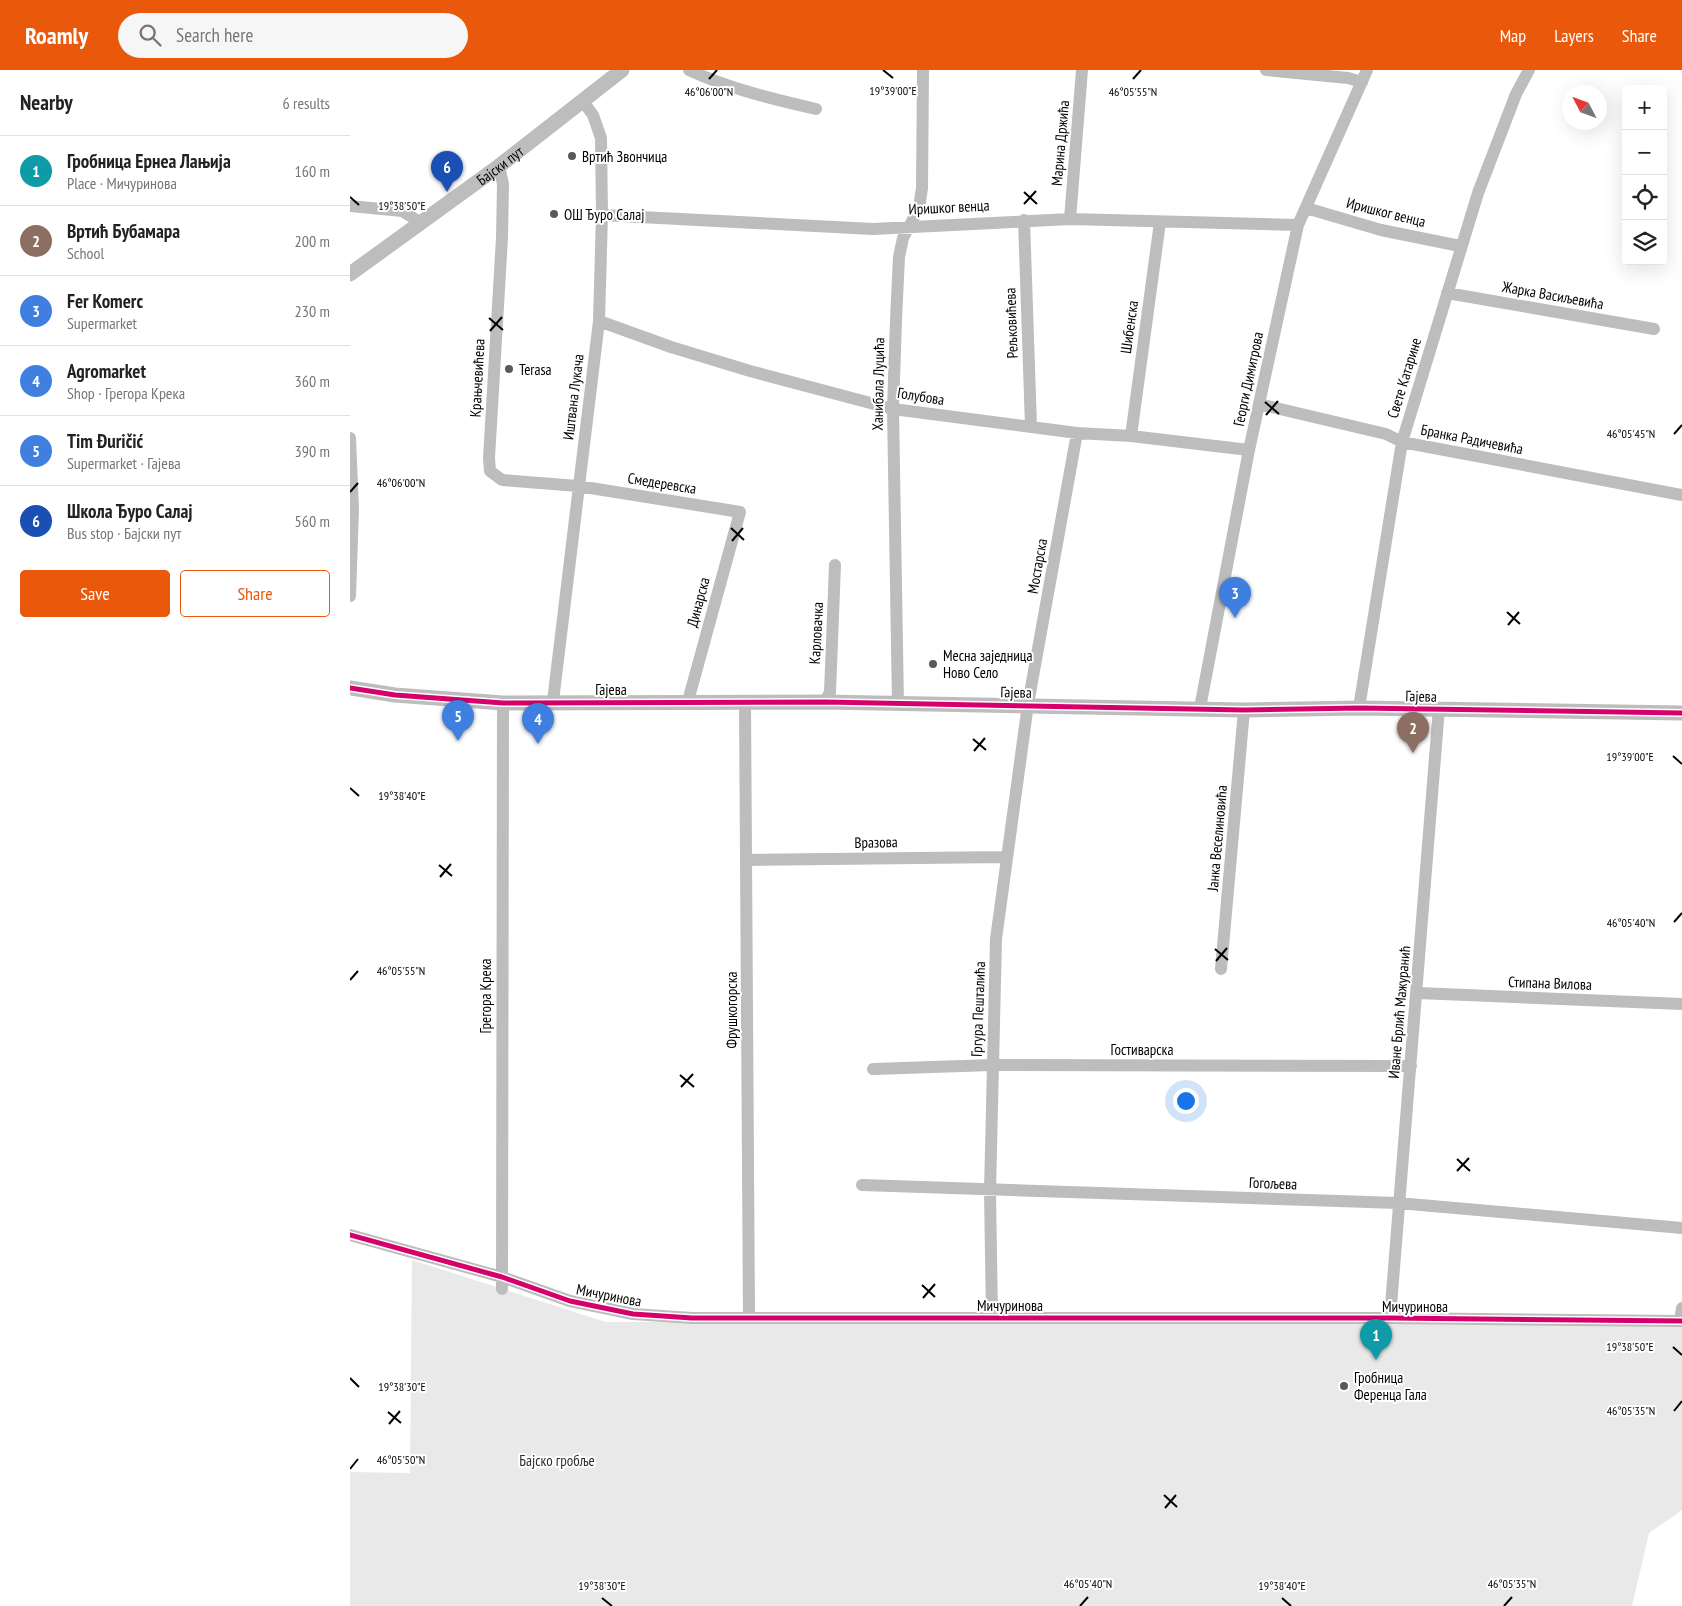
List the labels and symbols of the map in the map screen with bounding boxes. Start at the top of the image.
text: 19°39'00"E [869,83,917,98]
text: 46°06'00"N [685,84,733,99]
text: 46°05'55"N [1109,84,1157,99]
north arrow [1562,85,1607,130]
street label: Марина Држића [1047,99,1073,187]
street label: Бајски пут [472,141,527,189]
place label: Вртић Звончица [582,147,667,166]
marker: Вртић Звончица [566,150,578,162]
pin: 6 [431,151,463,192]
street label: Иришког венца [1344,193,1428,231]
street label: Иришког венца [908,195,990,219]
text: 19°38'50"E [378,198,426,213]
place label: ОШ Ђуро Салај [564,205,644,224]
marker: ОШ Ђуро Салај [548,208,560,220]
street label: Жарка Васиљевића [1500,277,1605,313]
street label: Рељковићева [1000,287,1022,359]
street label: Шибенска [1116,299,1142,355]
street label: Георги Димитрова [1229,330,1267,428]
street label: Свете Катарине [1383,335,1425,421]
street label: Ханибала Луцића [868,337,888,431]
street label: Крањчевићева [465,338,489,418]
street label: Иштвана Лукача [558,353,588,441]
place label: Terasa [519,360,552,379]
marker: Terasa [503,363,515,375]
street label: Голубова [896,383,946,409]
street label: Бранка Радичевића [1419,420,1525,458]
text: 46°05'45"N [1607,426,1655,441]
street label: Смедеревска [626,468,698,498]
text: 46°06'00"N [377,475,425,490]
street label: Мостарска [1023,537,1051,595]
street label: Динарска [682,575,714,629]
pin: 3 [1219,577,1251,618]
street label: Карловачка [805,601,827,665]
place label: Месна заједница Ново Село [943,646,1032,682]
marker: Месна заједница Ново Село [927,658,939,670]
street label: Гајева [595,680,627,699]
street label: Гајева [1000,682,1032,702]
street label: Гајева [1405,686,1437,706]
pin: 5 [442,700,474,741]
pin: 4 [522,703,554,744]
pin: 2 [1397,712,1429,753]
text: 19°39'00"E [1606,749,1654,764]
street label: Јанка Веселиновића [1203,784,1231,893]
text: 19°38'40"E [378,788,426,803]
street label: Вразова [854,832,898,852]
text: 46°05'40"N [1607,915,1655,930]
street label: Иване Брлић Мажуранић [1384,945,1414,1079]
street label: Грегора Крека [476,958,495,1034]
street label: Гргура Пешталића [967,961,989,1057]
text: 46°05'55"N [377,963,425,978]
street label: Фрушкогорска [722,972,741,1049]
street label: Стипана Вилова [1508,972,1592,994]
street label: Гостиварска [1111,1040,1173,1059]
your location [1173,1088,1199,1114]
street label: Гогољева [1249,1173,1297,1193]
street label: Мичуринова [575,1279,643,1311]
street label: Мичуринова [977,1296,1043,1315]
street label: Мичуринова [1382,1297,1448,1316]
pin: 1 [1360,1319,1392,1360]
text: 19°38'50"E [1606,1339,1654,1354]
place label: Гробница Ференца Гала [1354,1368,1427,1404]
text: 19°38'30"E [378,1379,426,1394]
marker: Гробница Ференца Гала [1338,1380,1350,1392]
text: 46°05'35"N [1607,1403,1655,1418]
park label: Бајско гробље [519,1451,595,1470]
text: 46°05'50"N [377,1452,425,1467]
text: 46°05'40"N [1064,1576,1112,1591]
text: 46°05'35"N [1488,1576,1536,1591]
text: 19°38'30"E [578,1578,626,1593]
text: 19°38'40"E [1258,1578,1306,1593]

